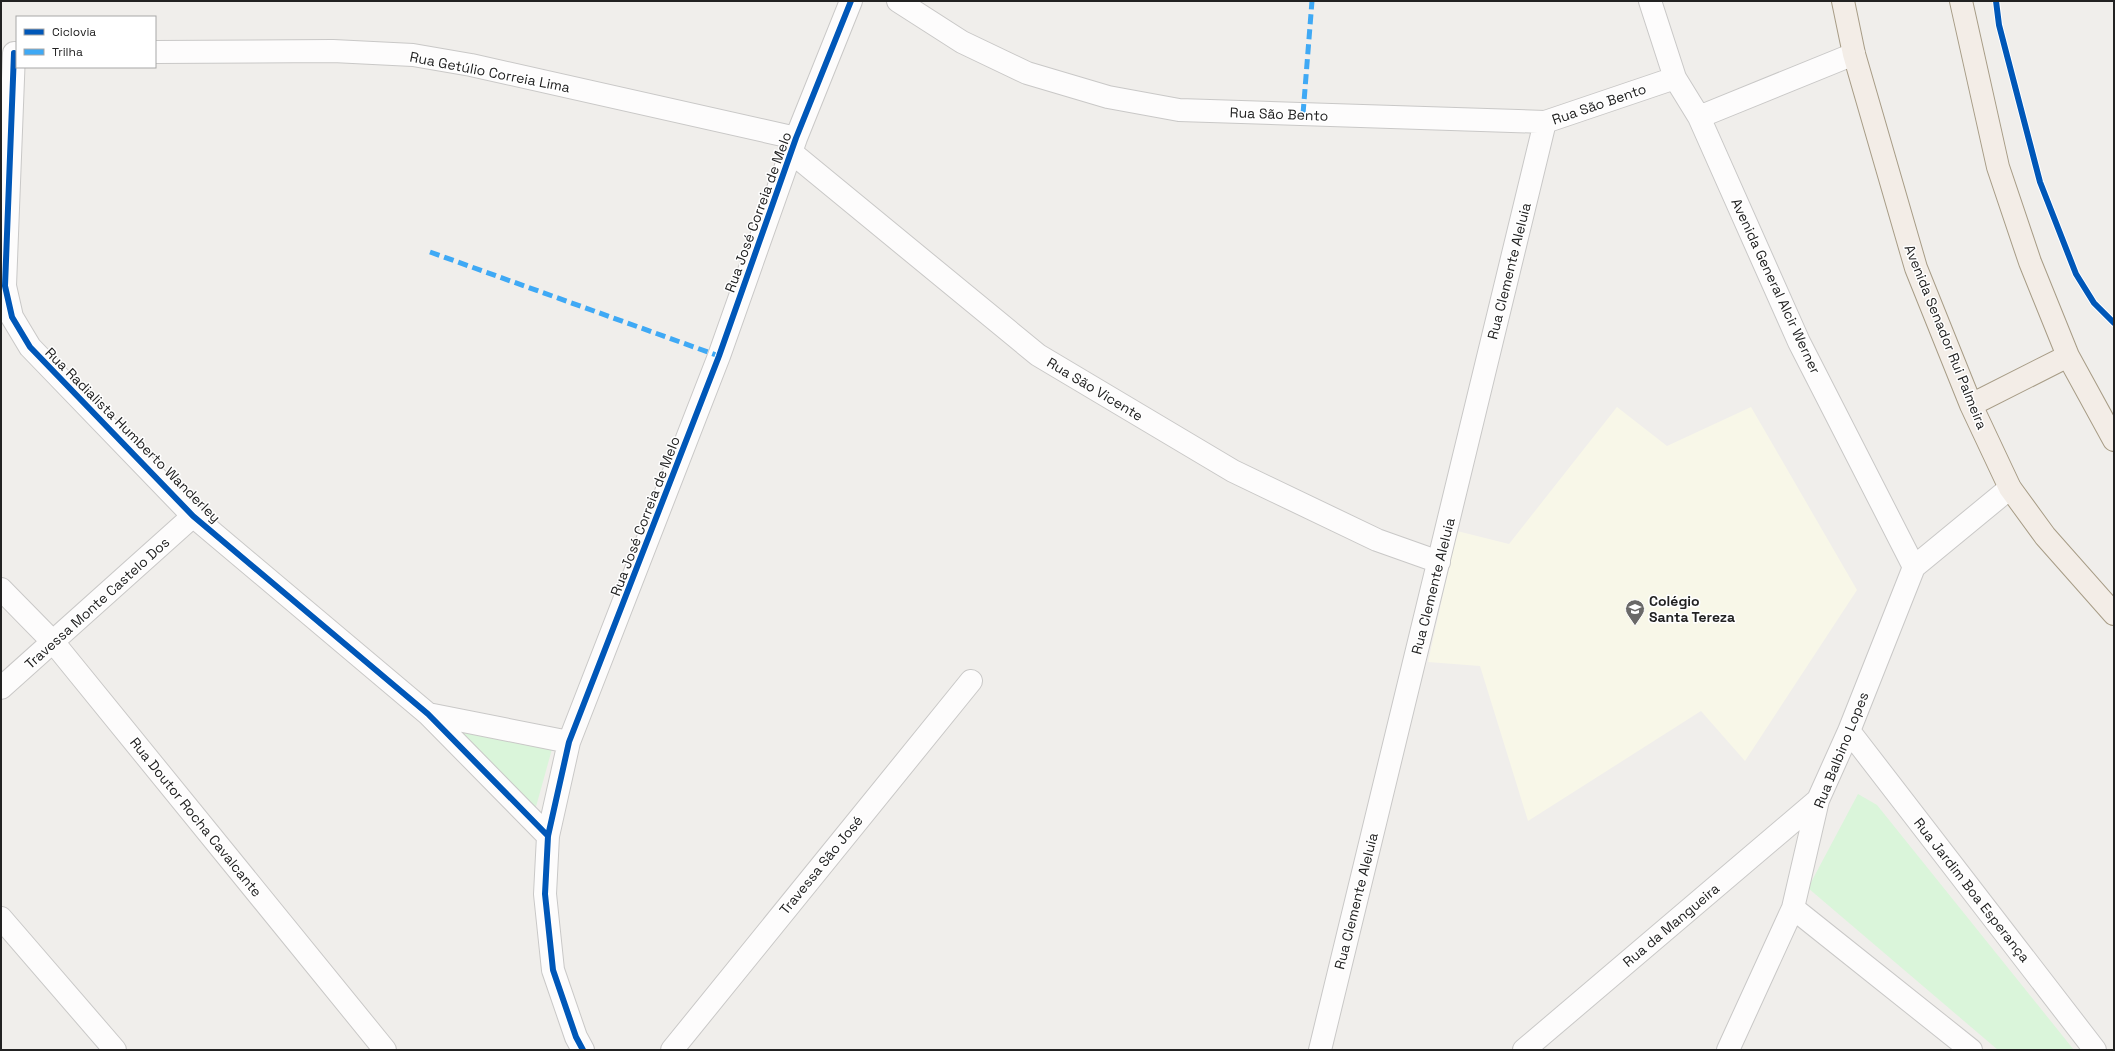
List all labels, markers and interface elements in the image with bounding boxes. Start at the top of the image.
legend [16,16,156,68]
text: Ciclovia [52,24,96,40]
text: Trilha [52,44,83,60]
street label: Rua Getúlio Correia Lima [408,48,572,96]
street label: Rua São Bento [1550,79,1648,129]
street label: Rua São Bento [1229,103,1329,125]
street label: Rua José Correia de Melo [721,129,795,295]
street label: Avenida General Alcir Werner [1727,195,1825,377]
street label: Rua Clemente Aleluia [1483,201,1535,341]
street label: Avenida Senador Rui Palmeira [1901,242,1991,432]
street label: Rua Radialista Humberto Wanderley [42,344,224,526]
street label: Rua São Vicente [1044,353,1146,425]
street label: Rua José Correia de Melo [606,434,684,598]
street label: Rua Clemente Aleluia [1407,516,1459,656]
street label: Travessa Monte Castelo Dos [21,533,173,673]
place label: Colégio Santa Tereza [1649,592,1735,626]
school or university icon: Colégio Santa Tereza [1624,598,1646,626]
street label: Rua Balbino Lopes [1809,689,1873,811]
street label: Rua Doutor Rocha Cavalcante [126,734,266,900]
street label: Travessa São José [775,812,867,918]
street label: Rua Jardim Boa Esperança [1910,814,2034,966]
street label: Rua Clemente Aleluia [1330,831,1382,971]
street label: Rua da Mangueira [1619,879,1723,971]

